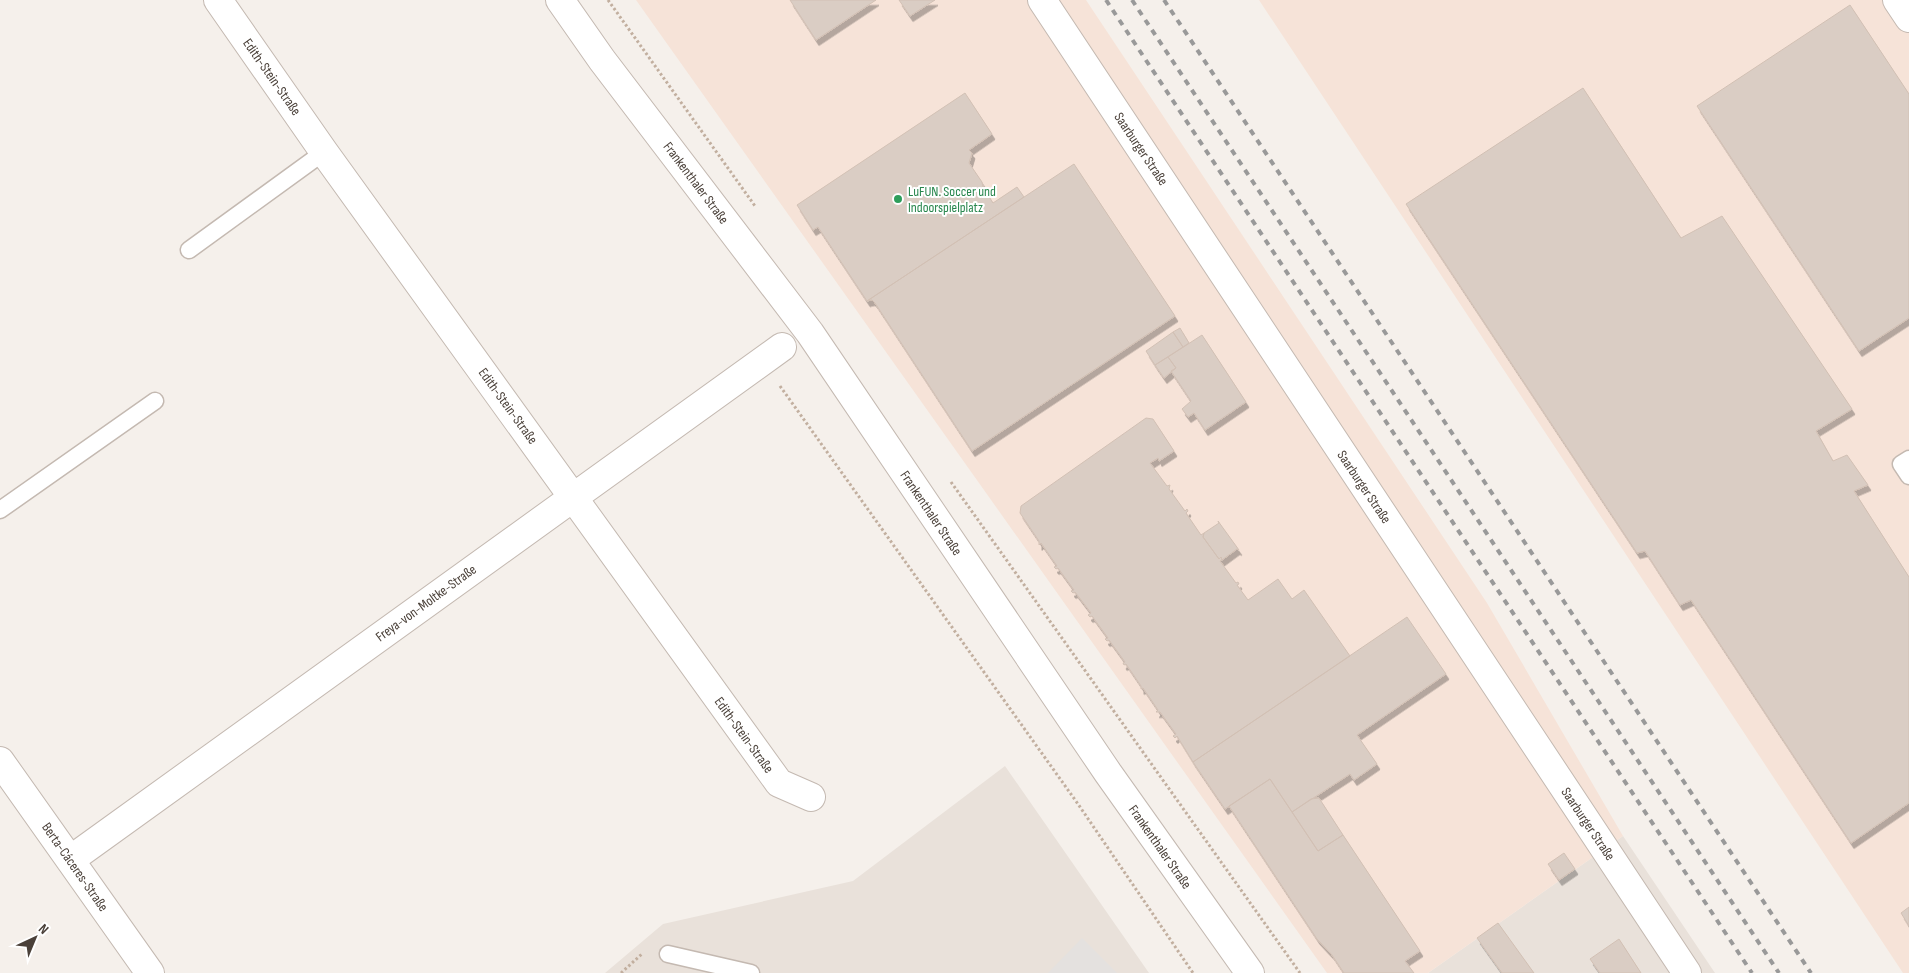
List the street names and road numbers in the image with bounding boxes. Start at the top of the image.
street label: Edith-Stein-Straße [239,35,305,119]
street label: Saarburger Straße [1110,109,1172,189]
street label: Frankenthaler Straße [660,139,732,227]
street label: Edith-Stein-Straße [475,365,541,447]
street label: Saarburger Straße [1333,447,1395,527]
street label: Frankenthaler Straße [896,467,966,559]
street label: Freya-von-Moltke-Straße [372,561,480,645]
street label: Edith-Stein-Straße [711,694,777,776]
street label: Saarburger Straße [1557,784,1619,864]
street label: Frankenthaler Straße [1125,802,1195,892]
street label: Berta-Cáceres-Straße [38,819,112,915]

